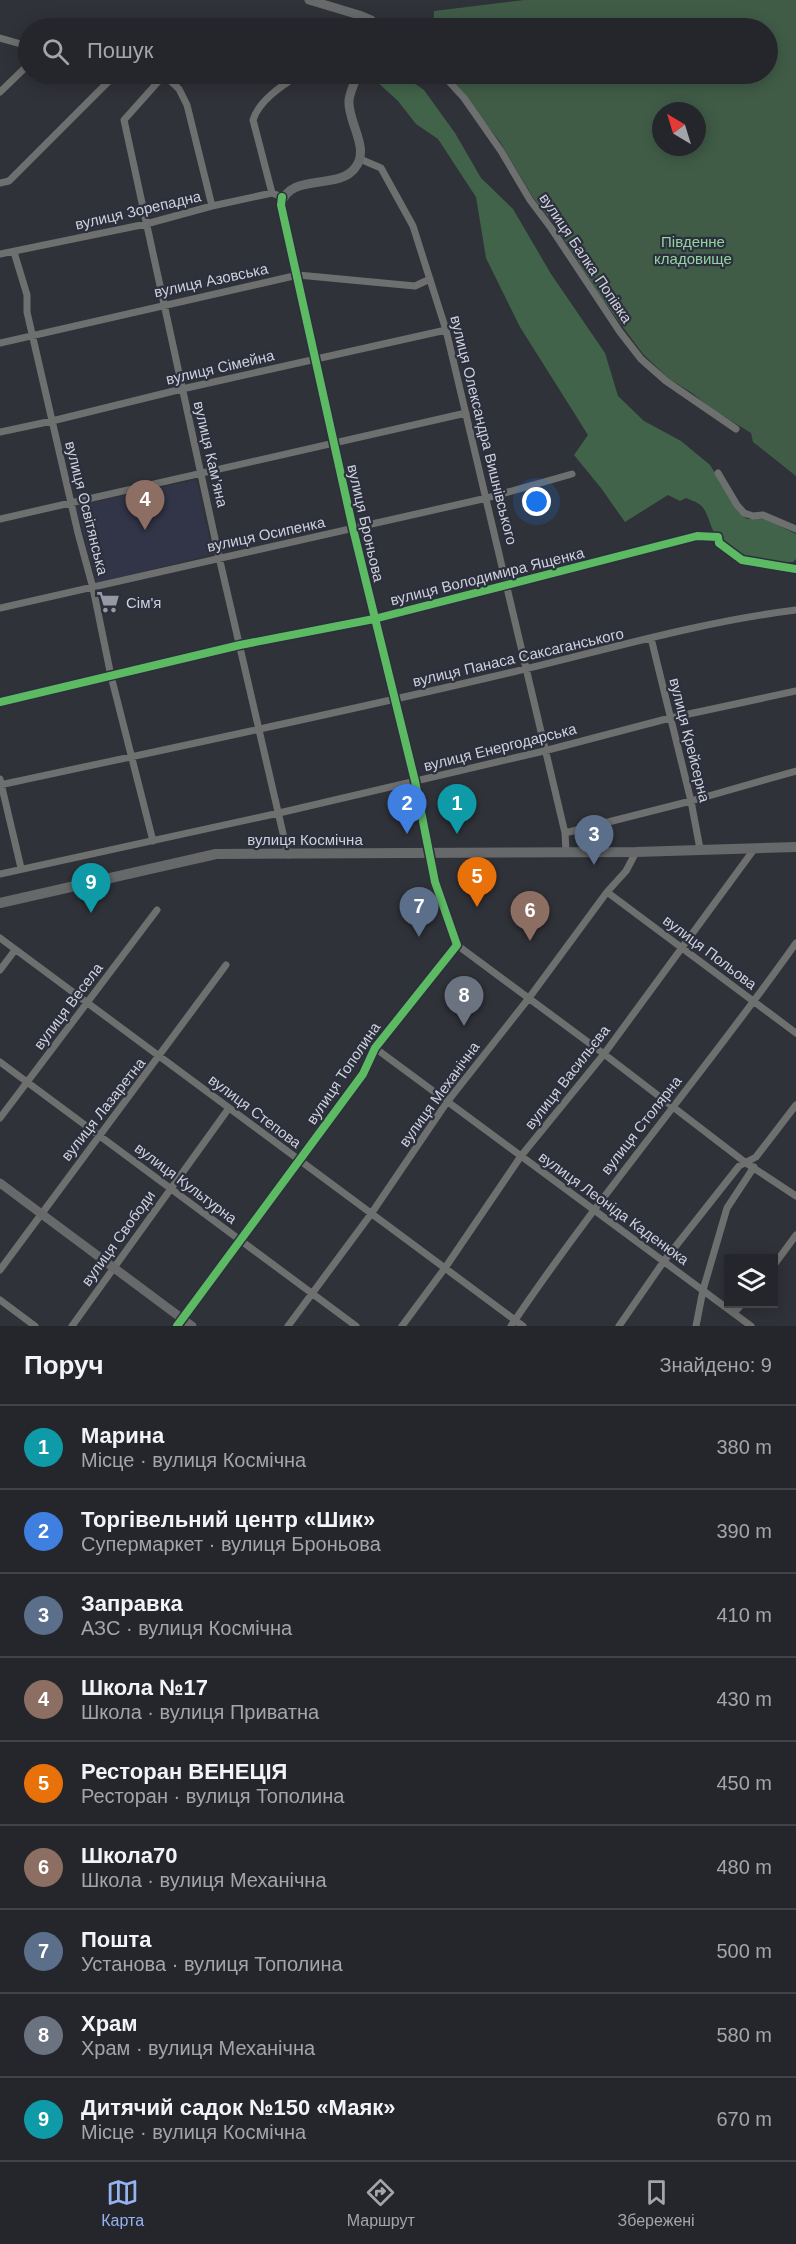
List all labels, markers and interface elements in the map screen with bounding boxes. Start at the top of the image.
search box [18,18,778,84]
icon: search [39,35,72,68]
text: Пошук [87,38,153,63]
north arrow [652,102,706,156]
street label: вулиця Зорепадна [73,187,203,233]
street label: вулиця Балка Попівка [536,190,636,327]
park label: Південне кладовище [654,233,732,267]
street label: вулиця Азовська [152,259,270,300]
street label: вулиця Олександра Вишнівського [447,314,521,546]
street label: вулиця Сімейна [164,346,276,388]
street label: вулиця Кам’яна [191,399,232,509]
street label: вулиця Освітянська [62,439,112,577]
street label: вулиця Броньова [344,463,388,584]
pin: 4 [126,480,164,530]
your location [522,487,551,516]
street label: вулиця Осипенка [205,513,327,555]
street label: вулиця Володимира Ященка [388,543,586,608]
supermarket icon: Сім'я [95,589,121,615]
place label: Сім'я [126,594,161,611]
street label: вулиця Панаса Саксаганського [411,624,625,690]
street label: вулиця Крейсерна [666,676,714,805]
street label: вулиця Енергодарська [422,720,579,774]
pin: 2 [388,784,426,834]
pin: 1 [438,784,476,834]
pin: 3 [574,816,614,865]
street label: вулиця Космічна [247,831,363,848]
pin: 5 [458,858,496,907]
pin: 9 [72,864,110,913]
pin: 7 [400,888,438,937]
pin: 6 [510,892,550,941]
street label: вулиця Польова [660,911,761,993]
street label: вулиця Весела [30,959,106,1052]
pin: 8 [444,976,484,1026]
street label: вулиця Тополина [303,1018,384,1127]
street label: вулиця Васильєва [521,1021,613,1132]
street label: вулиця Механічна [395,1038,483,1150]
street label: вулиця Лазаретна [58,1054,149,1164]
street label: вулиця Степова [205,1071,305,1152]
street label: вулиця Столярна [597,1072,685,1178]
street label: вулиця Культурна [132,1139,241,1227]
street label: вулиця Леоніда Каденюка [536,1148,693,1269]
street label: вулиця Свободи [78,1187,158,1289]
map controls [724,1254,778,1308]
button: layers [724,1254,778,1308]
text: Поруч [24,1350,104,1380]
text: Знайдено: 9 [659,1354,772,1376]
text: Марина [81,1423,164,1448]
text: 1 [38,1436,49,1458]
text: 380 m [716,1436,772,1458]
text: Місце · вулиця Космічна [81,1449,306,1471]
text: Торгівельний центр «Шик» [81,1507,375,1532]
text: 2 [38,1520,49,1542]
text: 390 m [716,1520,772,1542]
text: Супермаркет · вулиця Броньова [81,1533,381,1555]
text: Заправка [81,1591,183,1616]
text: 3 [38,1604,49,1626]
text: 410 m [716,1604,772,1626]
text: АЗС · вулиця Космічна [81,1617,292,1639]
text: Школа №17 [81,1675,208,1700]
text: 4 [38,1688,49,1710]
text: 430 m [716,1688,772,1710]
text: Школа · вулиця Приватна [81,1701,319,1723]
text: Ресторан ВЕНЕЦІЯ [81,1759,287,1784]
text: 5 [38,1772,49,1794]
text: 450 m [716,1772,772,1794]
text: Ресторан · вулиця Тополина [81,1785,344,1807]
text: Школа70 [81,1843,177,1868]
text: 6 [38,1856,49,1878]
text: 480 m [716,1856,772,1878]
text: Школа · вулиця Механічна [81,1869,327,1891]
text: Пошта [81,1927,152,1952]
text: 7 [38,1940,49,1962]
text: 500 m [716,1940,772,1962]
text: Установа · вулиця Тополина [81,1953,343,1975]
text: Храм [81,2011,138,2036]
text: 8 [38,2024,49,2046]
text: 580 m [716,2024,772,2046]
text: Храм · вулиця Механічна [81,2037,315,2059]
text: Дитячий садок №150 «Маяк» [81,2095,396,2120]
text: 9 [38,2108,49,2130]
text: 670 m [716,2108,772,2130]
text: Місце · вулиця Космічна [81,2121,306,2143]
tab: Карта [101,2176,144,2230]
tab: Маршрут [347,2176,415,2230]
tab: Збережені [618,2176,695,2230]

